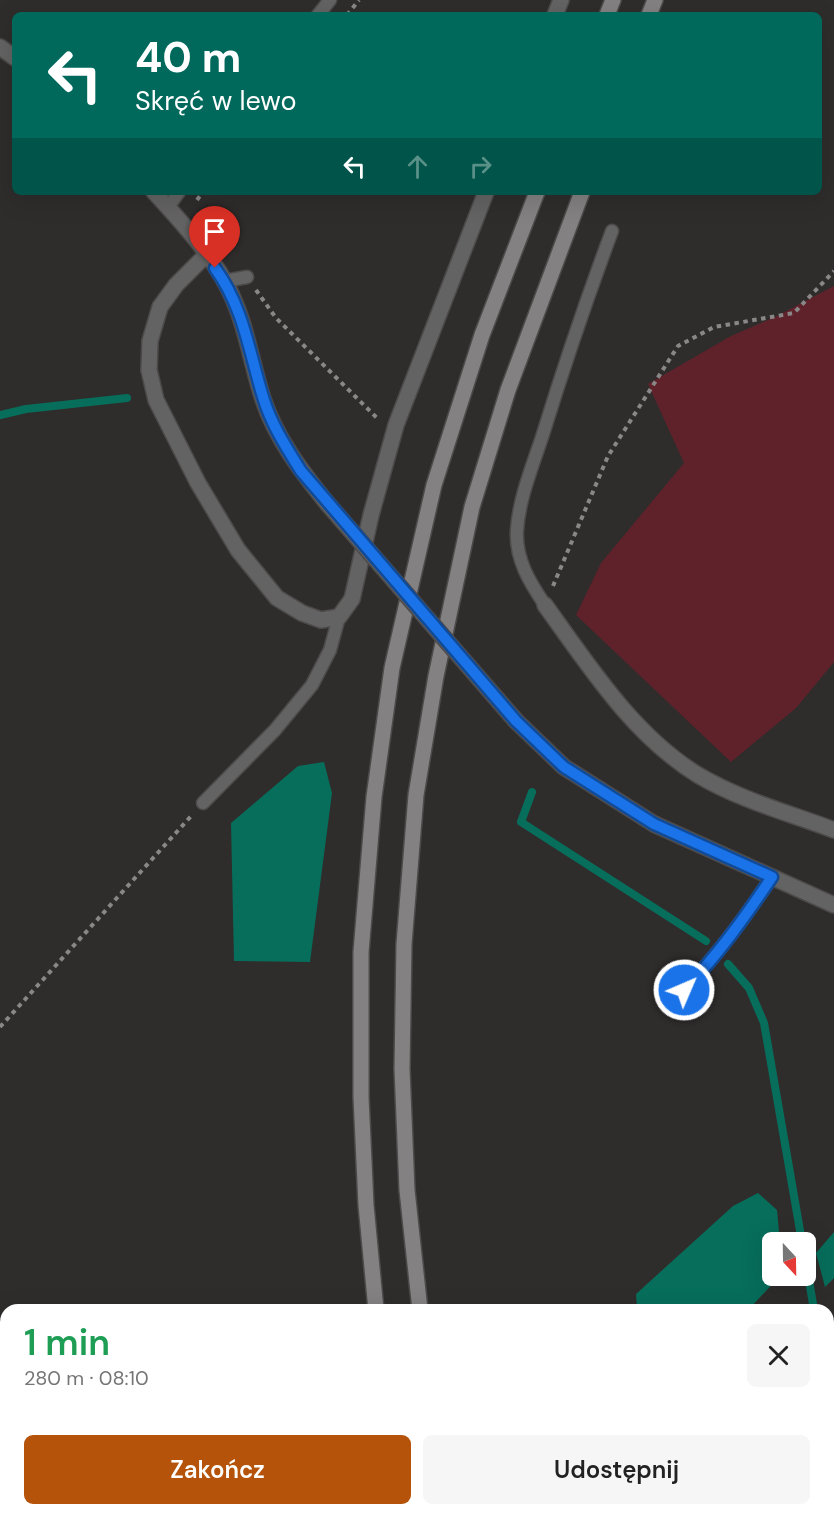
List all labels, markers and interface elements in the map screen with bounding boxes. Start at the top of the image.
text: 40 m [135,30,241,85]
icon: left [36,36,114,114]
text: Skręć w lewo [135,83,296,118]
icon: left [338,150,371,183]
icon: ahead [401,150,434,183]
icon: right [464,150,497,183]
pin [189,206,240,268]
icon: arrive [198,215,231,248]
position arrow [652,958,716,1022]
north arrow [762,1232,816,1286]
map controls [762,1232,816,1286]
text: 1 min [24,1319,110,1366]
button: close [747,1324,810,1387]
text: 280 m · 08:10 [24,1365,149,1391]
button: Zakończ [24,1435,411,1504]
button: Udostępnij [423,1435,810,1504]

